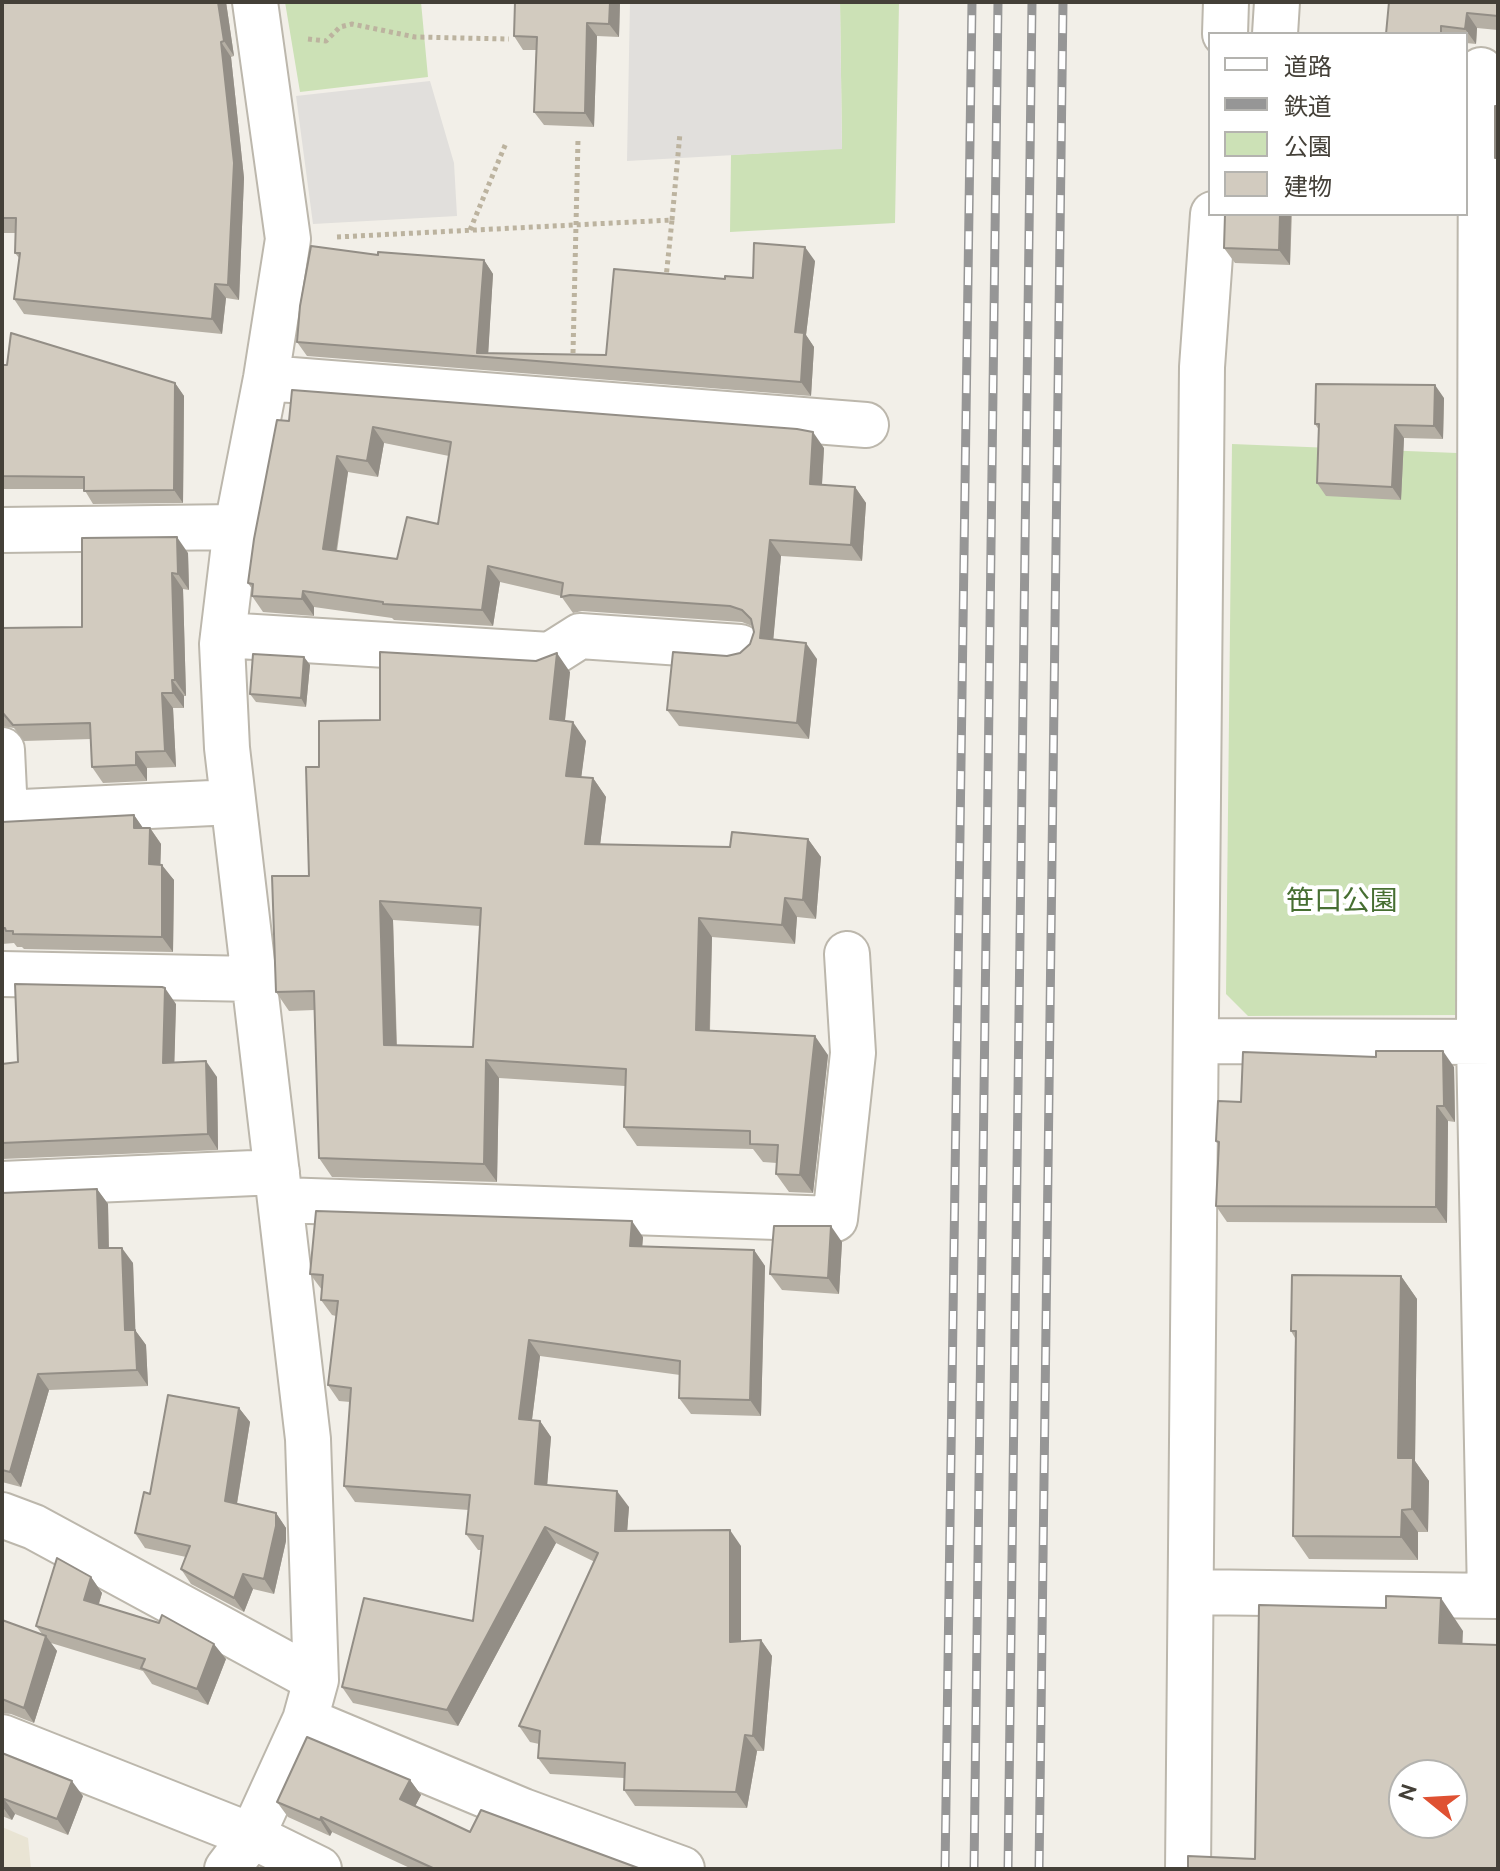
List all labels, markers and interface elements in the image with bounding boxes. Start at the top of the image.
legend [1208,32,1468,216]
text: 道路 [1284,53,1332,80]
text: 鉄道 [1284,93,1332,120]
text: 公園 [1284,133,1332,160]
text: 建物 [1284,173,1332,200]
park label: 笹口公園 [1286,884,1398,918]
north arrow [1388,1759,1468,1839]
text: N [1392,1780,1421,1804]

